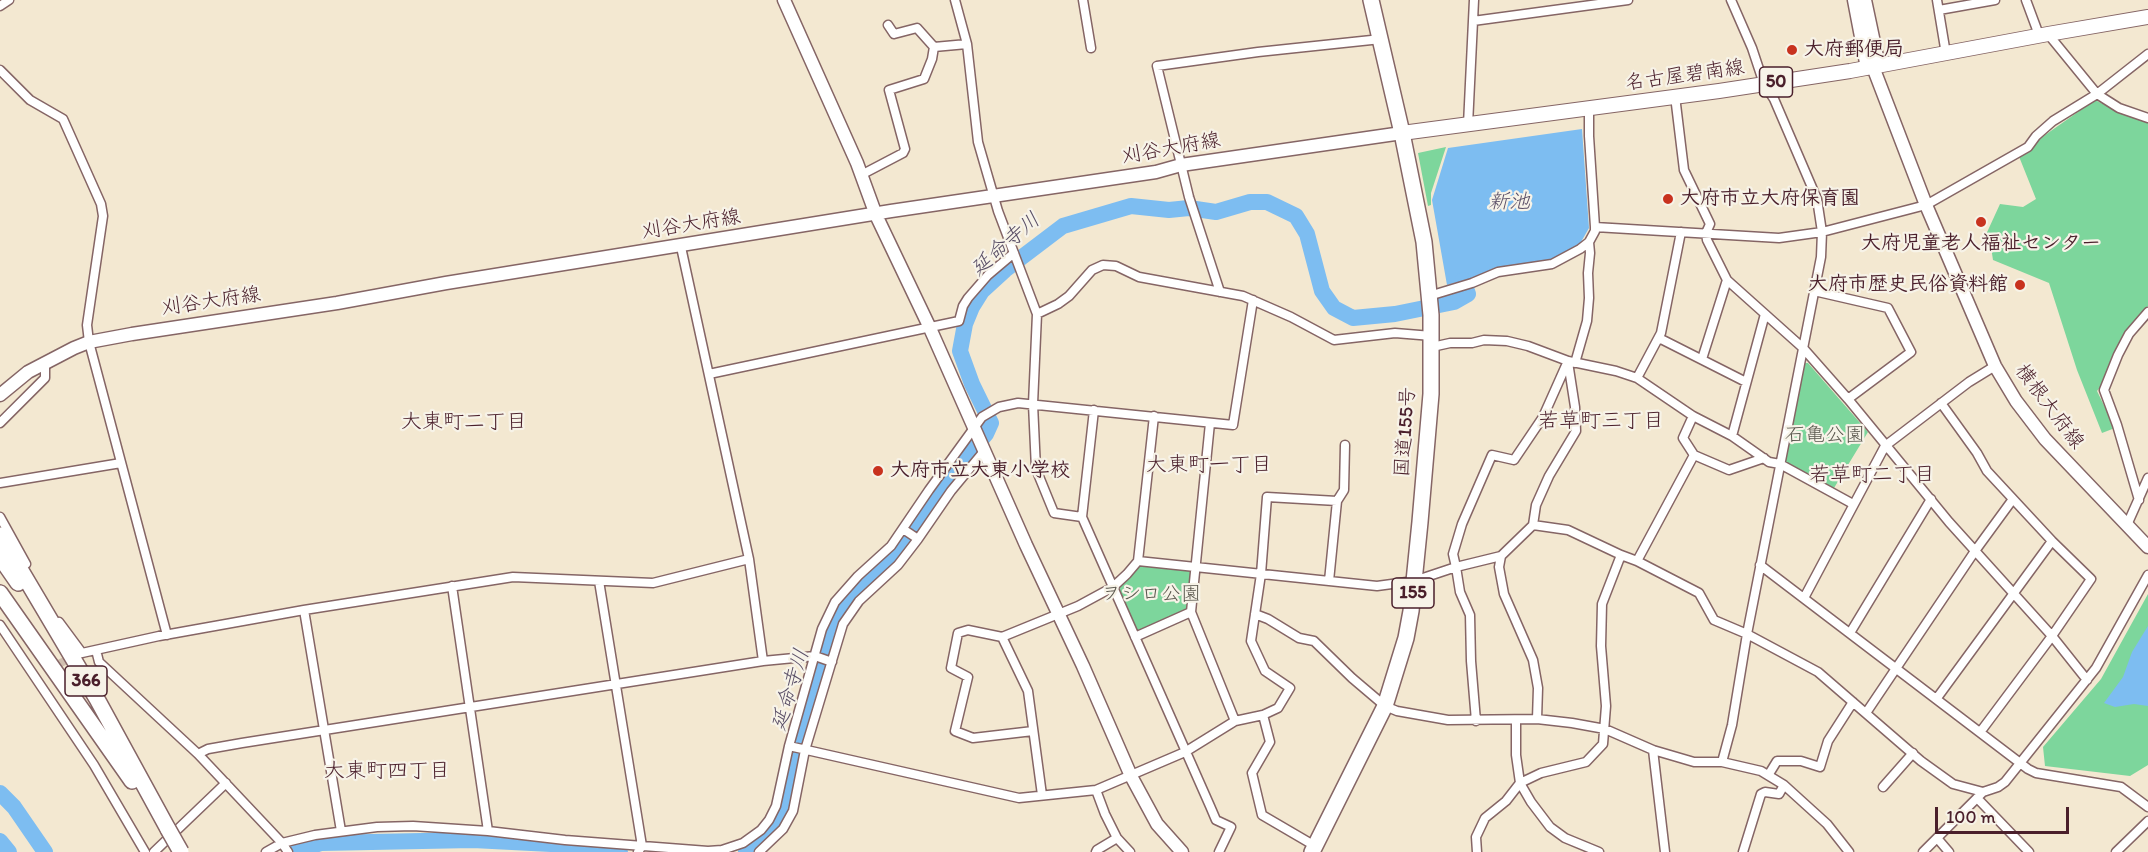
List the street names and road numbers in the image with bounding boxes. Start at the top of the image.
street label: 名古屋碧南線 [1624,56,1746,96]
road number: 50 [1760,67,1792,97]
street label: 刈谷大府線 [1120,128,1222,170]
street label: 刈谷大府線 [640,205,742,245]
street label: 刈谷大府線 [160,283,262,321]
street label: 横根大府線 [2009,360,2089,454]
street label: 国道155号 [1391,386,1421,478]
road number: 155 [1392,578,1434,608]
road number: 366 [65,666,107,696]

